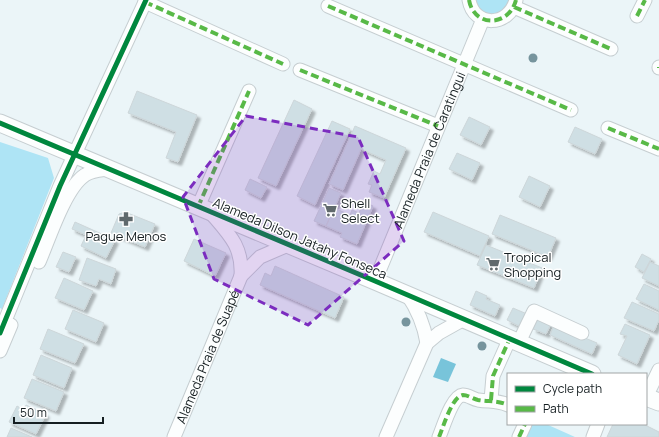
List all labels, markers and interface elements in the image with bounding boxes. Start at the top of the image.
street label: Alameda Praia de Caratingui [389,69,469,231]
street label: Alameda Dilson Jatahy Fonseca [210,193,390,283]
place label: Shell Select [341,194,380,227]
supermarket icon: Shell Select [322,202,338,218]
pharmacy icon: Pague Menos [118,211,134,227]
place label: Pague Menos [86,227,167,245]
place label: Tropical Shopping [504,248,561,281]
supermarket icon: Tropical Shopping [485,256,501,272]
street label: Alameda Praia de Suapé [172,287,243,426]
legend [507,373,647,425]
text: Cycle path [543,380,602,397]
scale bar [14,399,103,425]
text: Path [543,400,569,417]
text: 50 m [20,404,47,421]

